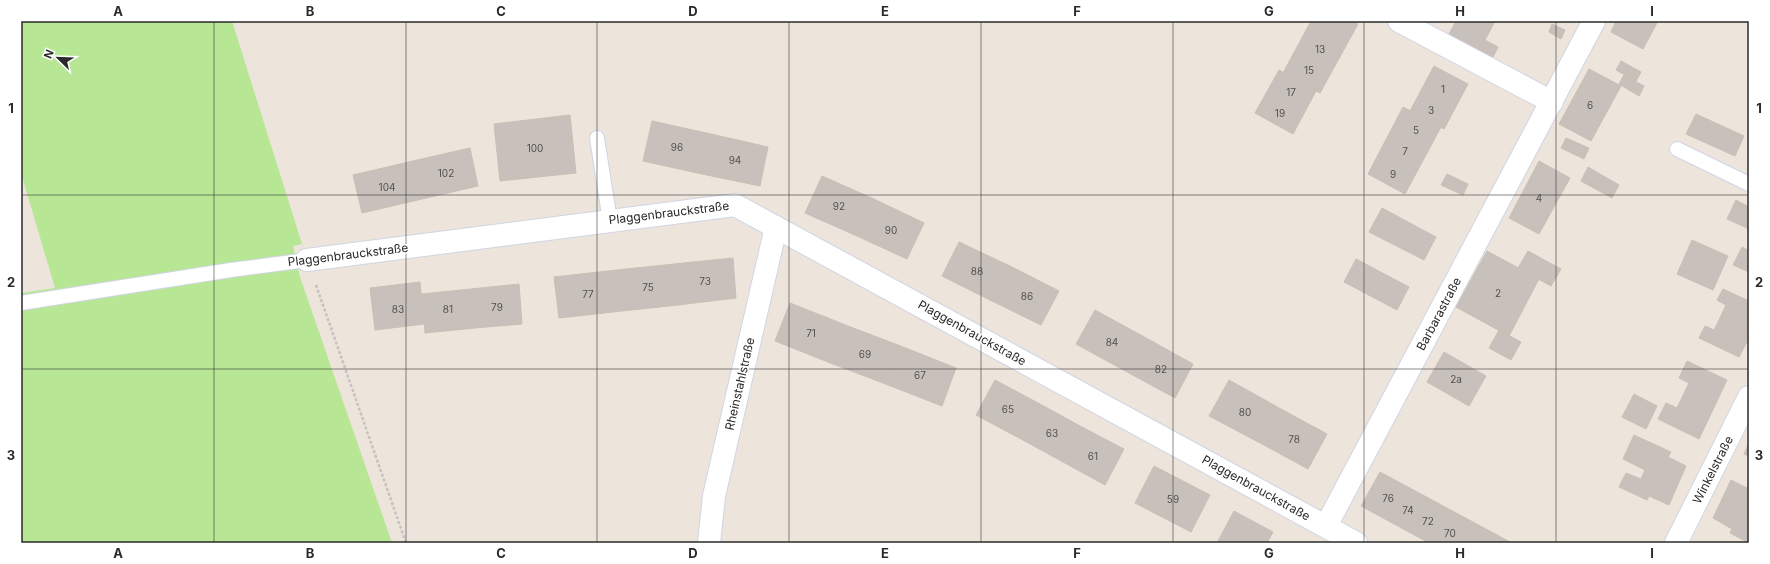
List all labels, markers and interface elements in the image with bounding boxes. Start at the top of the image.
text: A [113,3,123,19]
text: B [306,3,315,19]
text: C [496,3,506,19]
text: D [688,3,698,19]
text: E [881,3,889,19]
text: F [1073,3,1081,19]
text: G [1264,3,1274,19]
text: H [1455,3,1465,19]
text: I [1650,3,1654,19]
north arrow [38,38,78,78]
house number: 13 [1315,43,1325,55]
text: N [41,47,57,61]
house number: 15 [1304,64,1314,76]
house number: 1 [1441,83,1445,95]
house number: 17 [1286,86,1296,98]
house number: 6 [1587,99,1593,111]
text: 1 [8,100,14,116]
text: 1 [1756,100,1762,116]
house number: 3 [1428,104,1434,116]
house number: 19 [1275,107,1285,119]
house number: 5 [1413,124,1419,136]
house number: 96 [671,141,683,153]
house number: 100 [527,142,543,154]
house number: 7 [1402,145,1408,157]
house number: 94 [729,154,741,166]
house number: 102 [438,167,454,179]
house number: 9 [1390,168,1396,180]
house number: 104 [379,181,395,193]
house number: 4 [1536,192,1542,204]
street label: Plaggenbrauckstraße [608,198,730,227]
house number: 92 [833,200,845,212]
house number: 90 [885,224,897,236]
street label: Plaggenbrauckstraße [287,240,409,269]
house number: 88 [971,265,983,277]
text: 2 [7,274,15,290]
text: 2 [1755,274,1763,290]
house number: 73 [699,275,711,287]
street label: Barbarastraße [1413,275,1464,353]
house number: 75 [642,281,654,293]
house number: 2 [1495,287,1501,299]
house number: 77 [582,288,594,300]
house number: 86 [1021,290,1033,302]
street label: Plaggenbrauckstraße [916,297,1029,368]
house number: 79 [491,301,503,313]
house number: 83 [392,303,404,315]
house number: 81 [443,303,453,315]
house number: 71 [806,327,816,339]
street label: Rheinstahlstraße [722,336,757,432]
house number: 84 [1106,336,1118,348]
house number: 69 [859,348,871,360]
house number: 82 [1155,363,1167,375]
house number: 67 [914,369,926,381]
house number: 2a [1450,373,1462,385]
house number: 65 [1002,403,1014,415]
house number: 80 [1239,406,1251,418]
house number: 63 [1046,427,1058,439]
house number: 78 [1288,433,1300,445]
street label: Winkelstraße [1689,433,1736,506]
text: 3 [7,447,15,463]
text: 3 [1755,447,1763,463]
house number: 61 [1088,450,1098,462]
street label: Plaggenbrauckstraße [1200,452,1313,523]
house number: 76 [1382,492,1394,504]
house number: 59 [1167,493,1179,505]
house number: 74 [1402,504,1414,516]
house number: 72 [1422,515,1434,527]
house number: 70 [1444,527,1456,539]
text: A [113,545,123,561]
text: B [306,545,315,561]
text: C [496,545,506,561]
text: D [688,545,698,561]
text: E [881,545,889,561]
text: F [1073,545,1081,561]
text: G [1264,545,1274,561]
text: H [1455,545,1465,561]
text: I [1650,545,1654,561]

